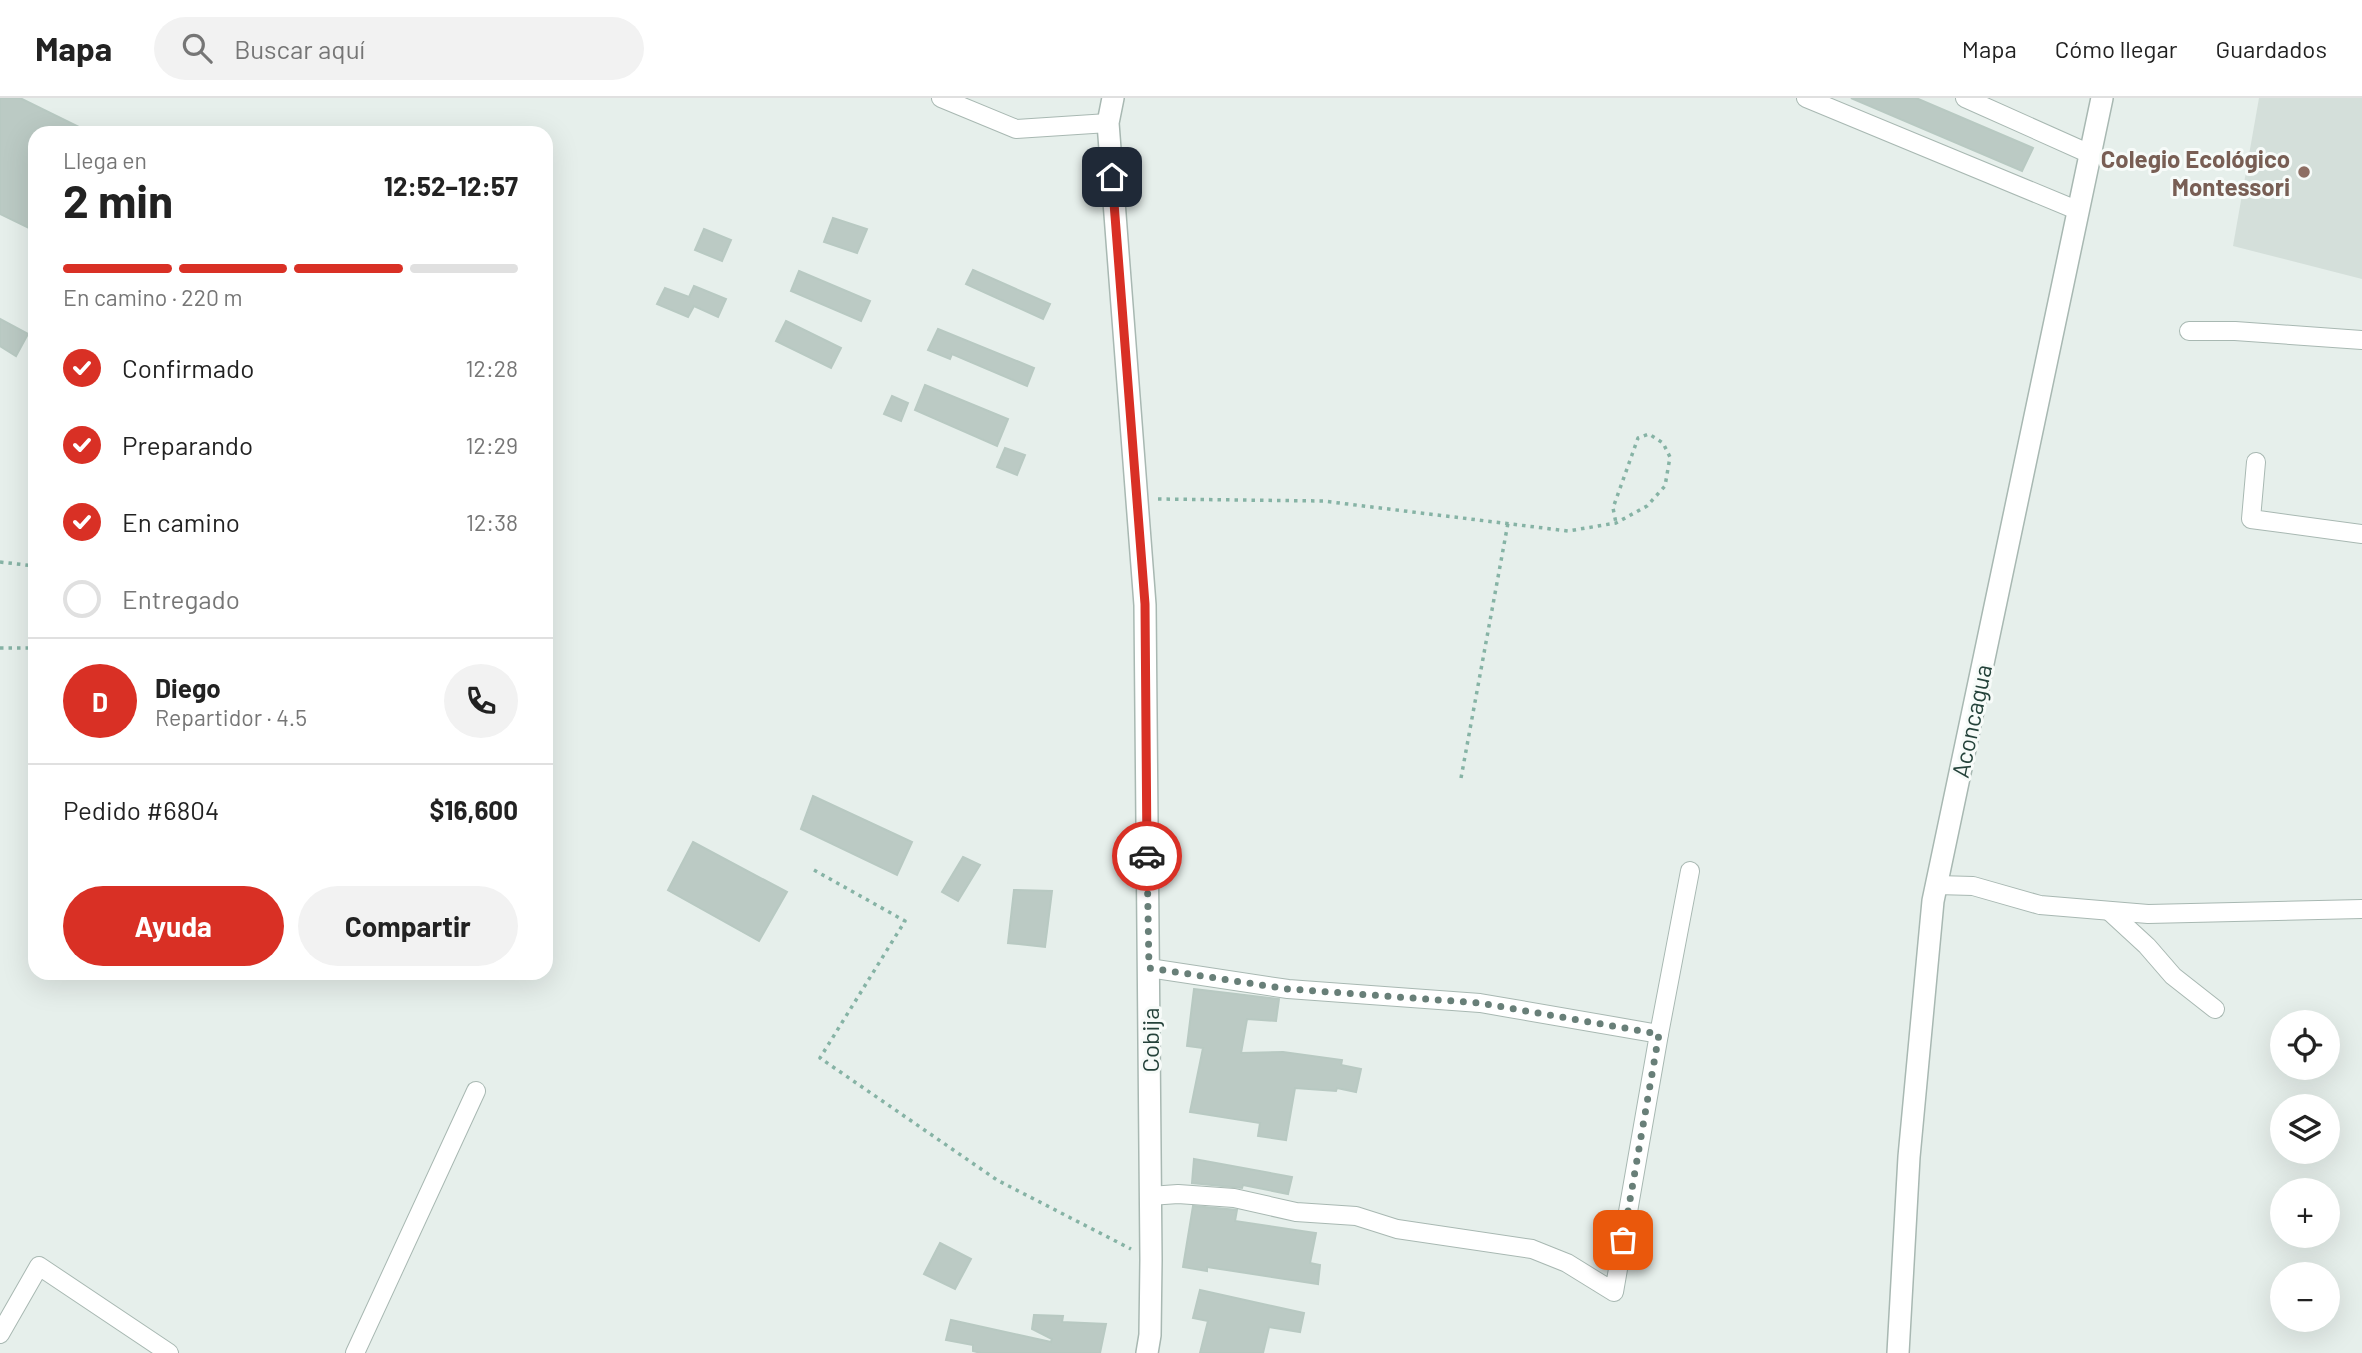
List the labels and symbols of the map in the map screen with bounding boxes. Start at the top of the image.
place label: Colegio Ecológico Montessori [2101,144,2290,201]
pin [1082,147,1142,207]
marker: Colegio Ecológico Montessori [2296,164,2312,180]
street label: Aconcagua [1945,662,1997,780]
courier [1112,821,1182,891]
street label: Cobija [1135,1008,1164,1073]
pin [1593,1210,1653,1270]

